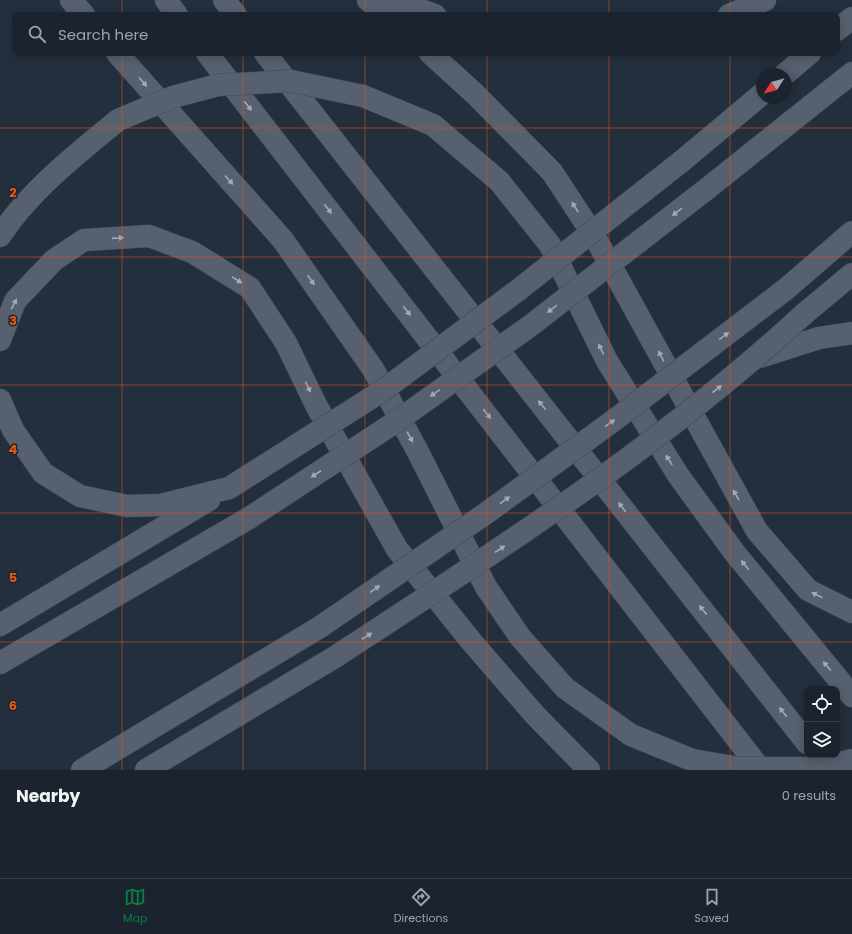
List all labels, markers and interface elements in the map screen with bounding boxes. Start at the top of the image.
search box [12,12,840,56]
icon: search [26,23,48,45]
text: Search here [58,24,148,45]
north arrow [756,68,792,104]
one-way arrow [138,77,147,88]
one-way arrow [244,100,252,111]
one-way arrow [224,175,233,185]
text: 2 [9,183,17,202]
one-way arrow [571,202,579,212]
one-way arrow [323,203,332,214]
one-way arrow [671,208,682,217]
one-way arrow [112,234,124,241]
one-way arrow [307,275,315,285]
one-way arrow [231,277,243,284]
one-way arrow [11,298,18,310]
one-way arrow [546,305,557,313]
one-way arrow [403,306,412,317]
text: 3 [9,311,17,330]
one-way arrow [719,332,730,340]
one-way arrow [598,343,604,355]
one-way arrow [657,351,664,362]
one-way arrow [305,382,311,393]
one-way arrow [711,385,722,394]
one-way arrow [430,389,441,398]
one-way arrow [538,400,546,411]
one-way arrow [482,409,491,420]
one-way arrow [605,419,615,427]
one-way arrow [407,431,414,443]
text: 4 [9,440,18,459]
one-way arrow [665,454,672,466]
one-way arrow [311,470,321,478]
one-way arrow [733,489,740,501]
one-way arrow [499,496,510,504]
one-way arrow [618,502,627,513]
one-way arrow [494,545,505,553]
one-way arrow [740,560,749,571]
text: 5 [9,568,17,587]
one-way arrow [369,586,381,593]
one-way arrow [811,592,823,598]
one-way arrow [698,604,707,615]
one-way arrow [361,632,373,639]
one-way arrow [822,661,831,671]
map controls [804,686,840,758]
button: locate [804,686,840,722]
text: 6 [9,696,17,715]
one-way arrow [779,706,787,717]
button: layers [804,722,840,758]
text: Nearby [16,784,80,808]
text: 0 results [782,786,836,805]
tab: Map [123,886,147,927]
tab: Directions [394,886,448,927]
tab: Saved [695,886,729,927]

